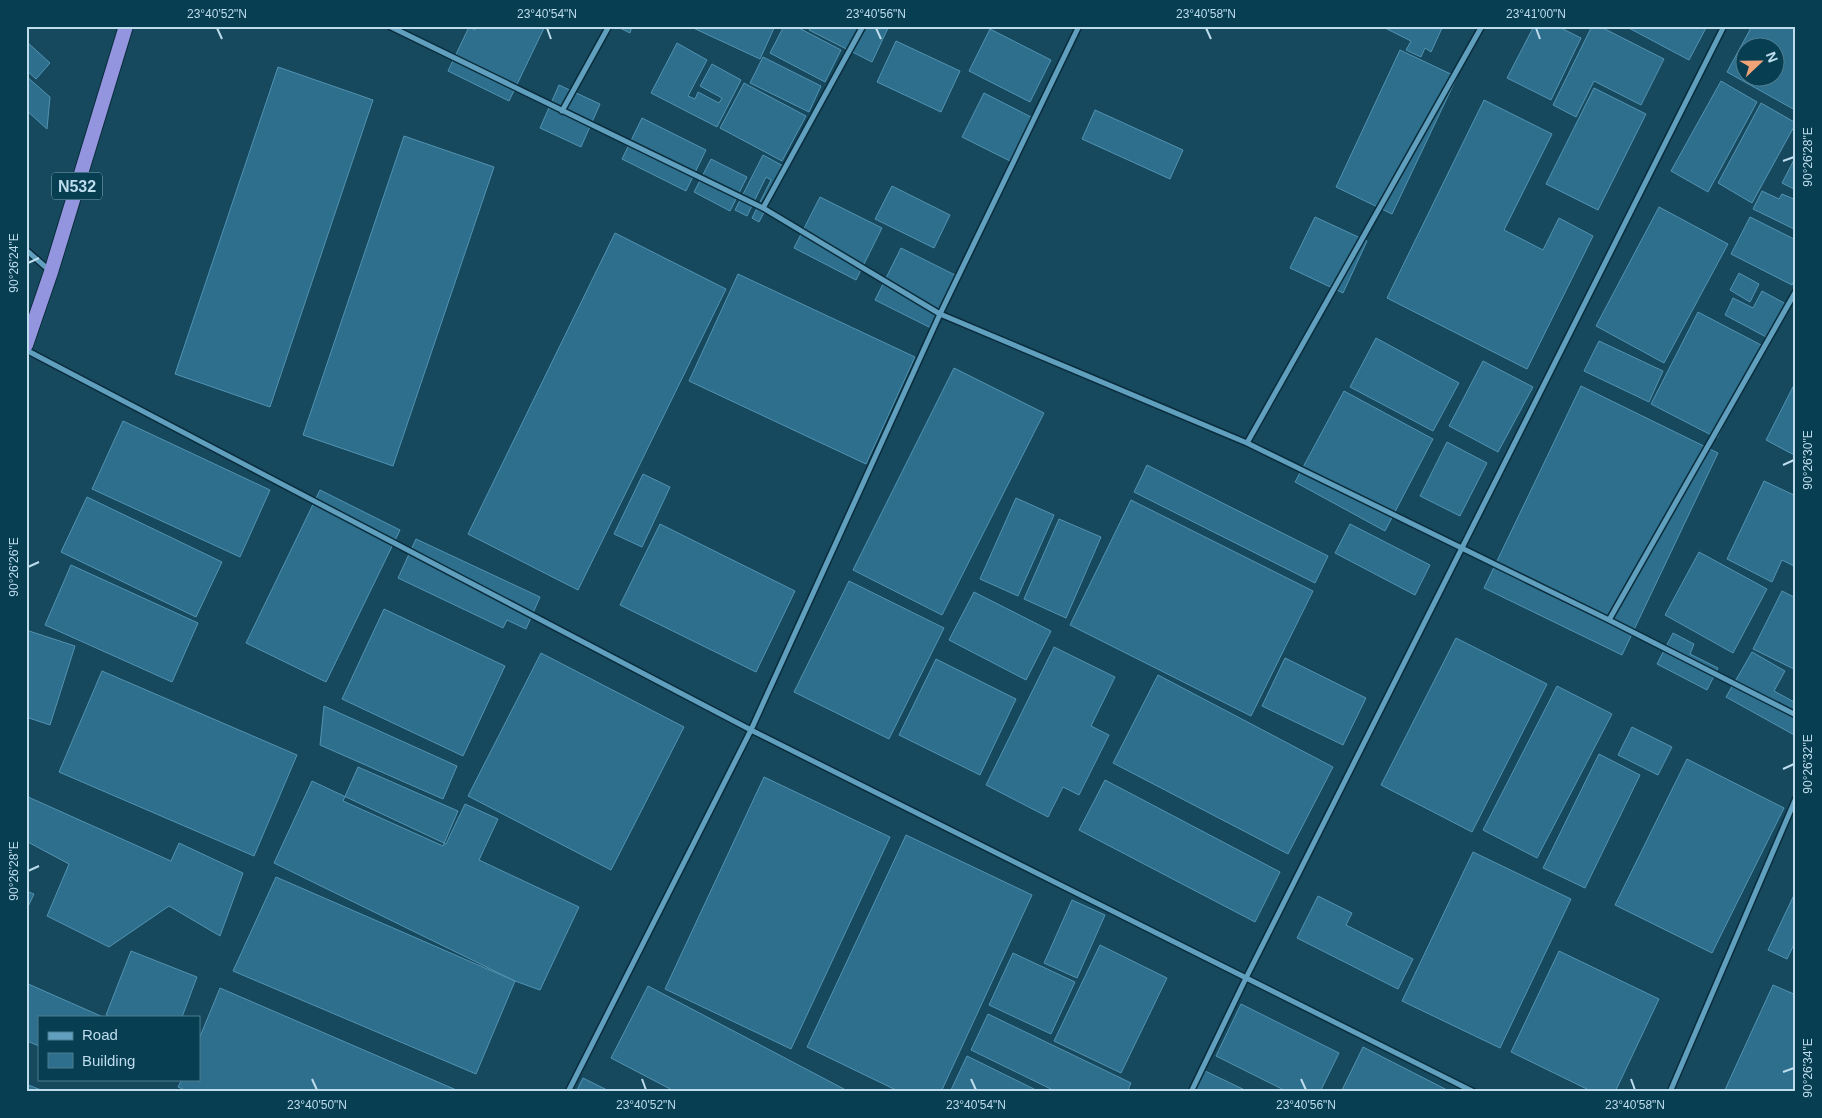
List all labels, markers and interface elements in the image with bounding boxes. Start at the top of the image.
text: 23°40'52"N [187,7,247,21]
text: 23°40'54"N [517,7,577,21]
text: 23°40'56"N [846,7,906,21]
text: 23°40'58"N [1176,7,1236,21]
text: 23°41'00"N [1506,7,1566,21]
north arrow [1734,38,1784,88]
text: N [1763,49,1781,65]
text: 90°26'28"E [1801,127,1815,187]
road number: N532 [52,172,102,200]
text: 90°26'24"E [7,233,21,293]
text: 90°26'30"E [1801,430,1815,490]
text: 90°26'26"E [7,537,21,597]
text: 90°26'32"E [1801,734,1815,794]
text: 90°26'28"E [7,841,21,901]
legend [38,1016,200,1080]
text: Road [82,1026,118,1043]
text: 90°26'34"E [1801,1038,1815,1098]
text: Building [82,1052,135,1069]
text: 23°40'50"N [287,1098,347,1112]
text: 23°40'52"N [616,1098,676,1112]
text: 23°40'54"N [946,1098,1006,1112]
text: 23°40'56"N [1276,1098,1336,1112]
text: 23°40'58"N [1605,1098,1665,1112]

